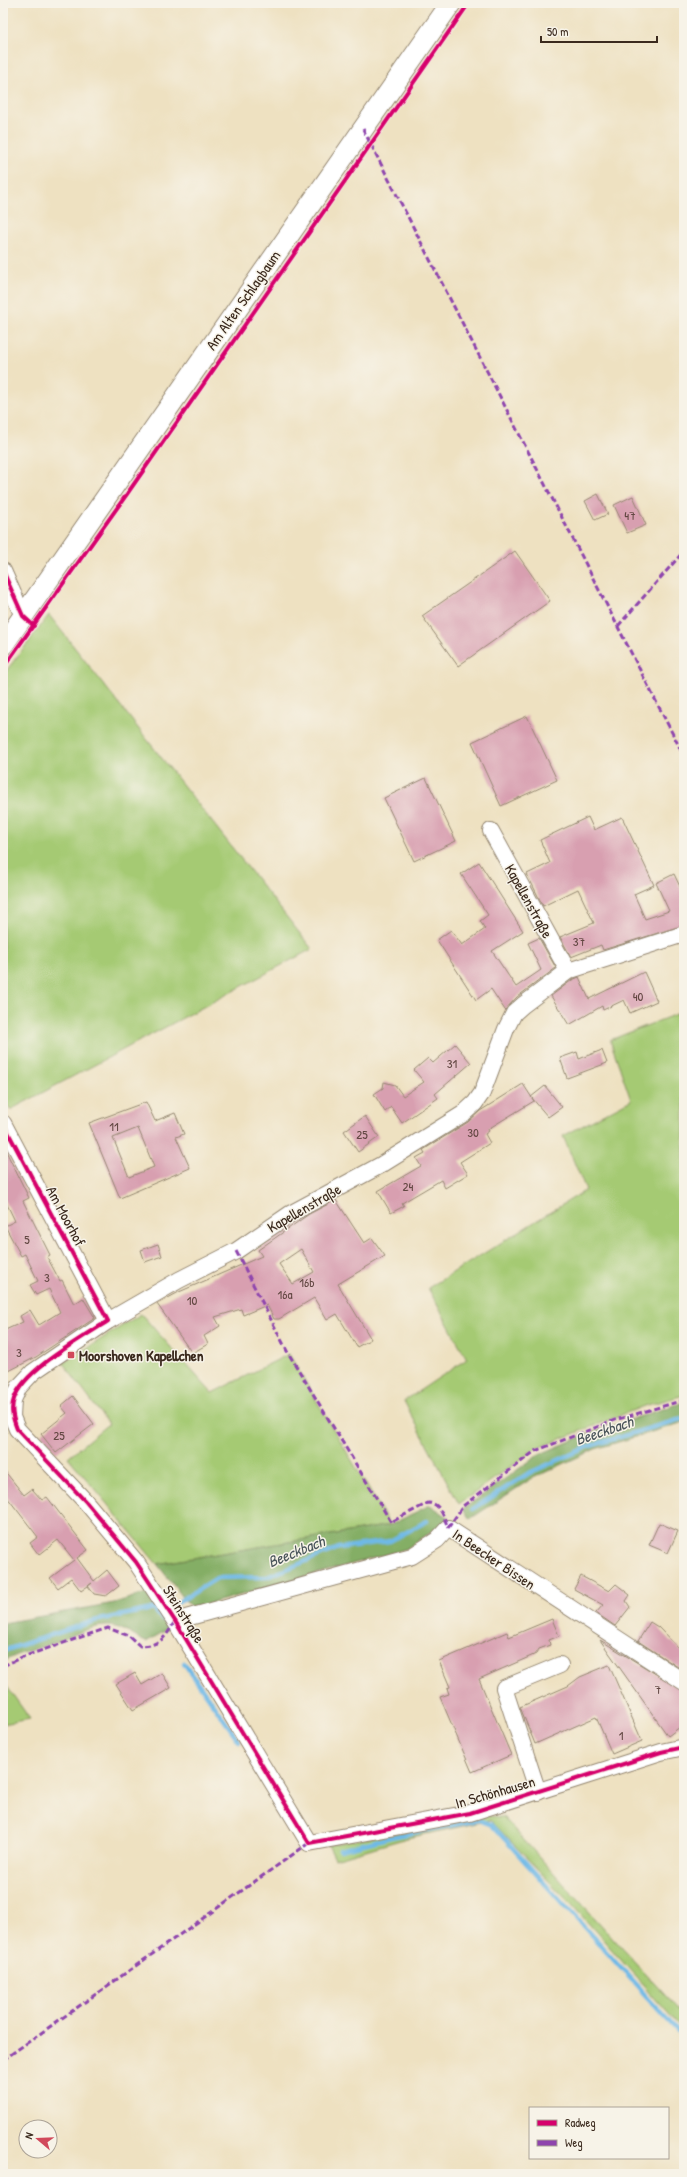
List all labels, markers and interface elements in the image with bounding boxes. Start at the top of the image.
scale bar [541,18,657,44]
text: 50 m [547,23,568,40]
street label: Am Alten Schlagbaum [201,246,285,354]
house number: 47 [624,506,636,524]
street label: Kapellenstraße [500,860,558,942]
house number: 37 [573,932,585,950]
house number: 40 [633,987,644,1005]
house number: 31 [447,1054,458,1072]
house number: 11 [109,1117,119,1135]
house number: 30 [467,1123,479,1141]
house number: 25 [356,1125,368,1143]
house number: 24 [403,1177,414,1195]
street label: Kapellenstraße [263,1178,345,1238]
street label: Am Moorhof [41,1182,91,1250]
house number: 5 [24,1230,30,1248]
house number: 3 [44,1268,50,1286]
house number: 16b [299,1273,315,1291]
house number: 16a [277,1285,293,1303]
house number: 10 [187,1291,197,1309]
house number: 3 [16,1343,22,1361]
place label: Moorshoven Kapellchen [79,1345,204,1367]
marker: Moorshoven Kapellchen [66,1350,76,1360]
water label: Beeckbach [572,1410,637,1450]
house number: 25 [53,1426,65,1444]
street label: In Beecker Bissen [448,1524,540,1595]
water label: Beeckbach [264,1529,329,1572]
street label: Steinstraße [158,1581,210,1647]
house number: 7 [655,1680,661,1698]
house number: 1 [619,1726,624,1744]
street label: In Schönhausen [453,1771,538,1813]
legend [529,2107,669,2159]
text: Radweg [565,2114,596,2131]
north arrow [18,2119,58,2159]
text: N [21,2131,36,2141]
text: Weg [565,2134,583,2151]

